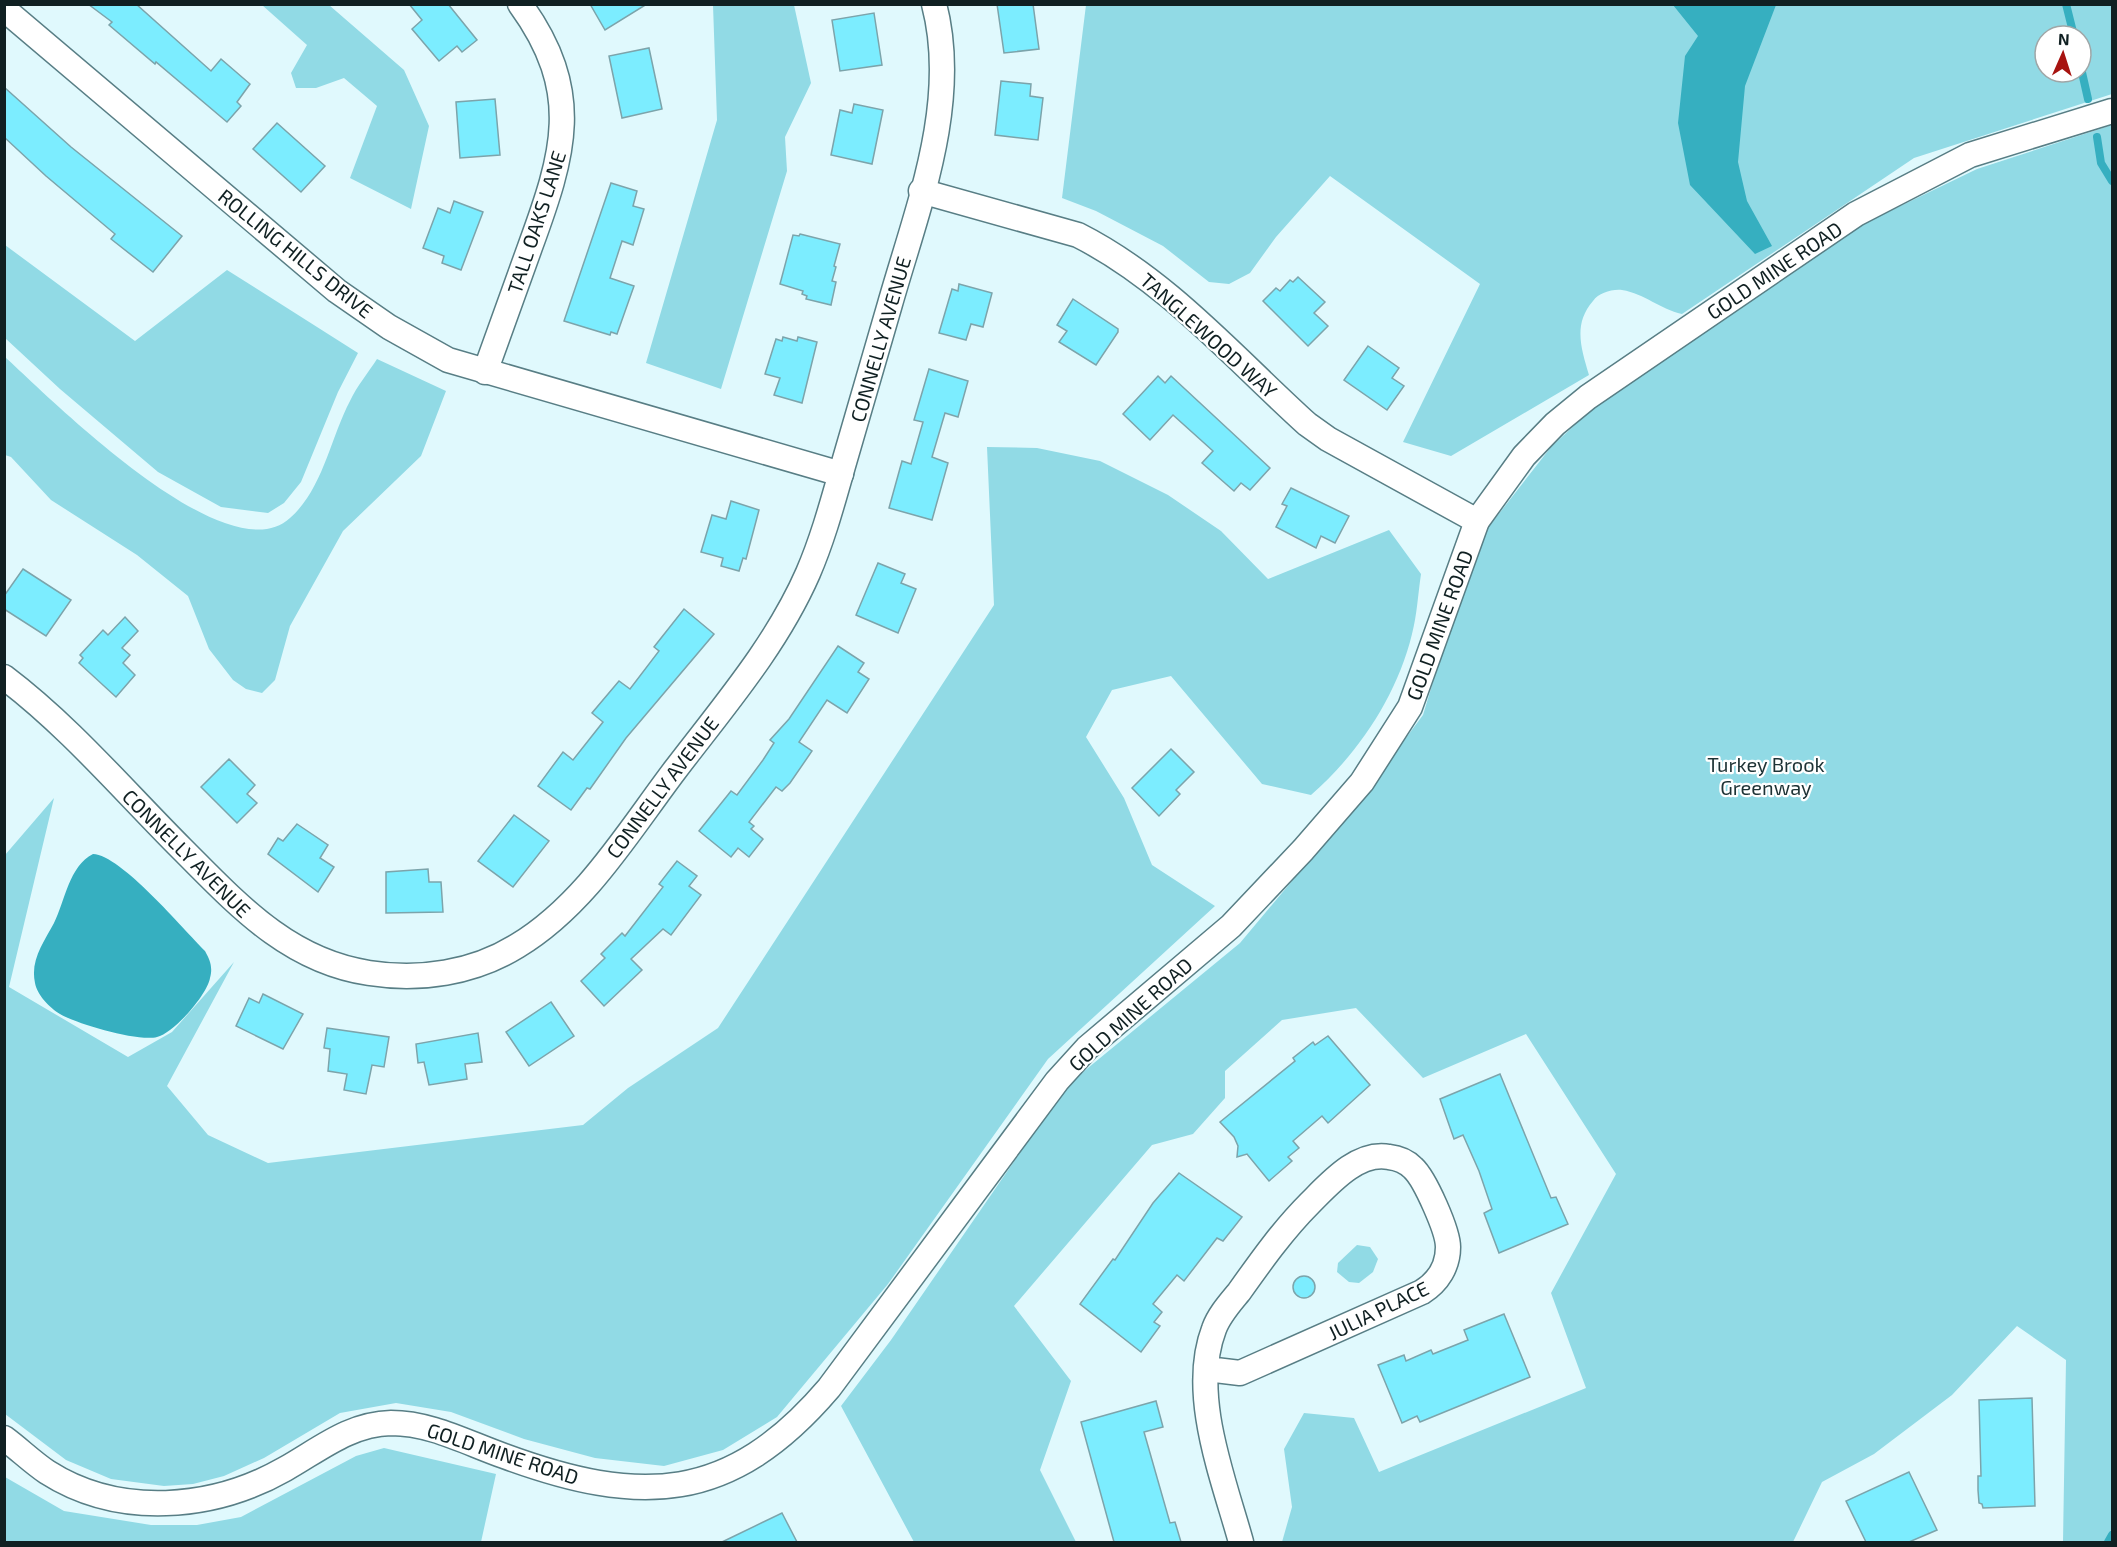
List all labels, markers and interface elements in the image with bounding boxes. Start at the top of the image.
north arrow [2033,24,2093,84]
text: N [2058,29,2070,48]
street label: TALL OAKS LANE [502,148,570,296]
street label: ROLLING HILLS DRIVE [214,183,378,323]
street label: GOLD MINE ROAD [1702,216,1846,324]
street label: CONNELLY AVENUE [845,253,915,425]
street label: TANGLEWOOD WAY [1136,267,1283,403]
street label: GOLD MINE ROAD [1401,547,1477,703]
street label: CONNELLY AVENUE [601,711,723,863]
park label: Turkey Brook Greenway [1707,752,1825,799]
street label: CONNELLY AVENUE [118,784,256,922]
street label: GOLD MINE ROAD [1063,952,1197,1076]
street label: JULIA PLACE [1324,1275,1432,1345]
street label: GOLD MINE ROAD [424,1417,582,1489]

